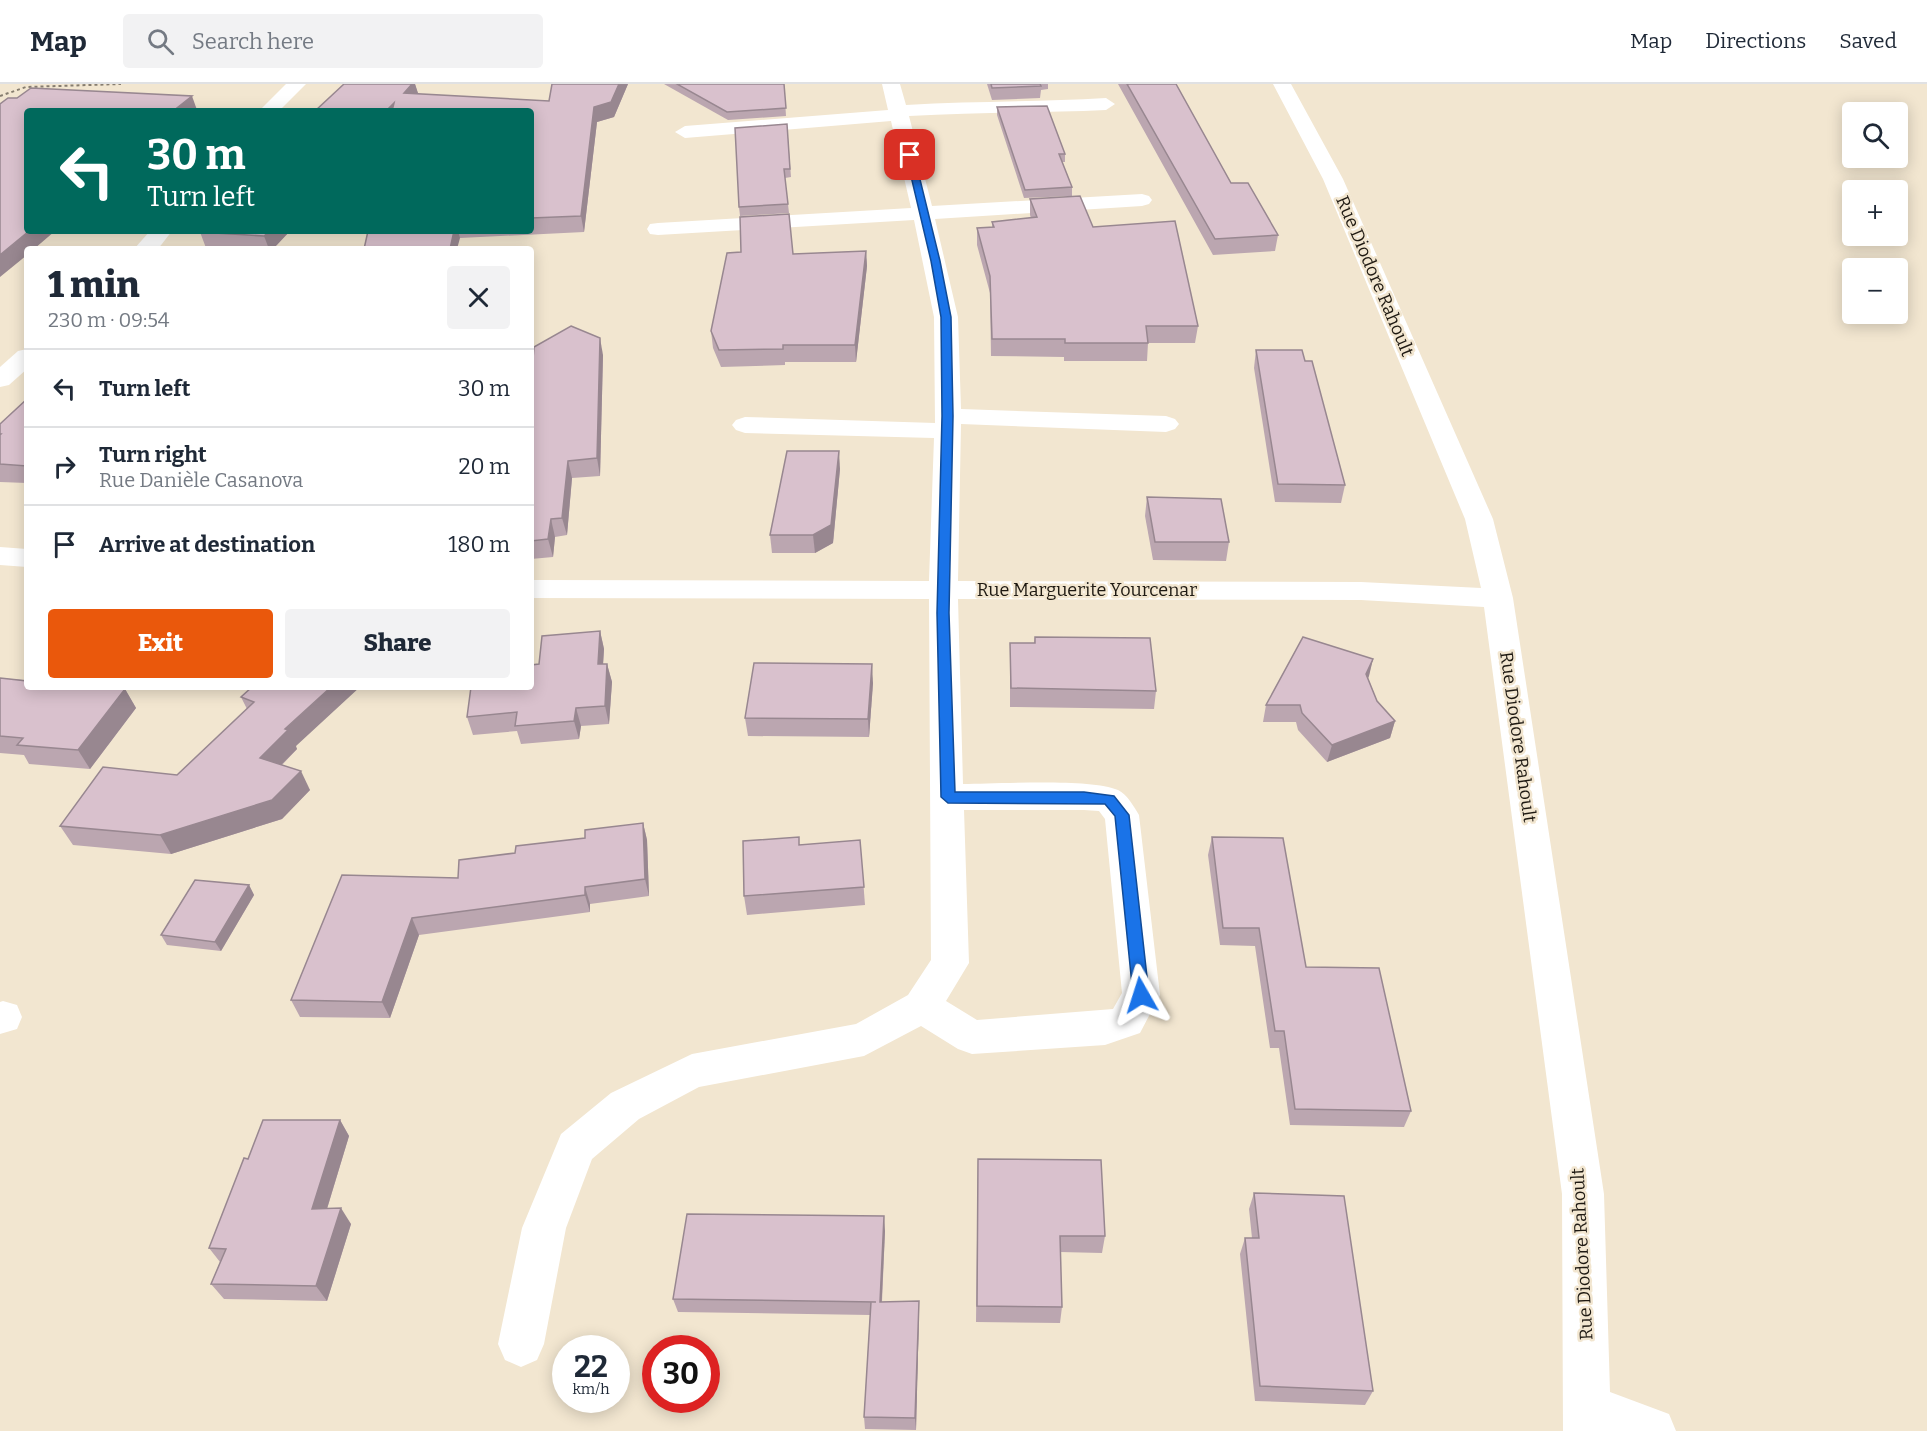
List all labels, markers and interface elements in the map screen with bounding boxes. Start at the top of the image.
search box [123,14,543,68]
text: Map [30,25,87,58]
icon: search [144,25,177,58]
text: Search here [192,28,314,55]
text: Map [1630,28,1672,54]
text: Directions [1705,28,1806,54]
text: Saved [1839,28,1897,54]
map controls [1842,102,1908,324]
button: search [1842,102,1908,168]
pin [884,129,935,180]
text: 30 m [147,130,246,180]
icon: left [48,132,126,210]
icon: arrive [893,138,926,171]
button: + [1842,180,1908,246]
text: Turn left [147,181,255,213]
street label: Rue Diodore Rahoult [1331,192,1419,360]
button: − [1842,258,1908,324]
text: 1 min [48,263,140,307]
button: close [447,266,510,329]
text: 230 m · 09:54 [48,308,170,332]
icon: left [48,372,81,405]
text: Turn left [99,375,191,402]
text: 30 m [458,375,510,402]
text: Turn right [99,441,207,468]
icon: right [48,450,81,483]
text: 20 m [459,453,510,480]
text: Rue Danièle Casanova [99,468,303,492]
icon: arrive [48,528,81,561]
text: Arrive at destination [99,531,315,558]
text: 180 m [448,531,510,558]
street label: Rue Marguerite Yourcenar [977,579,1197,601]
button: Exit [48,609,273,678]
button: Share [285,609,510,678]
street label: Rue Diodore Rahoult [1495,650,1541,824]
position arrow [1109,963,1173,1027]
street label: Rue Diodore Rahoult [1566,1167,1597,1341]
speed limit sign: 30 [642,1335,720,1413]
text: 22 [574,1349,608,1385]
text: km/h [572,1380,610,1398]

